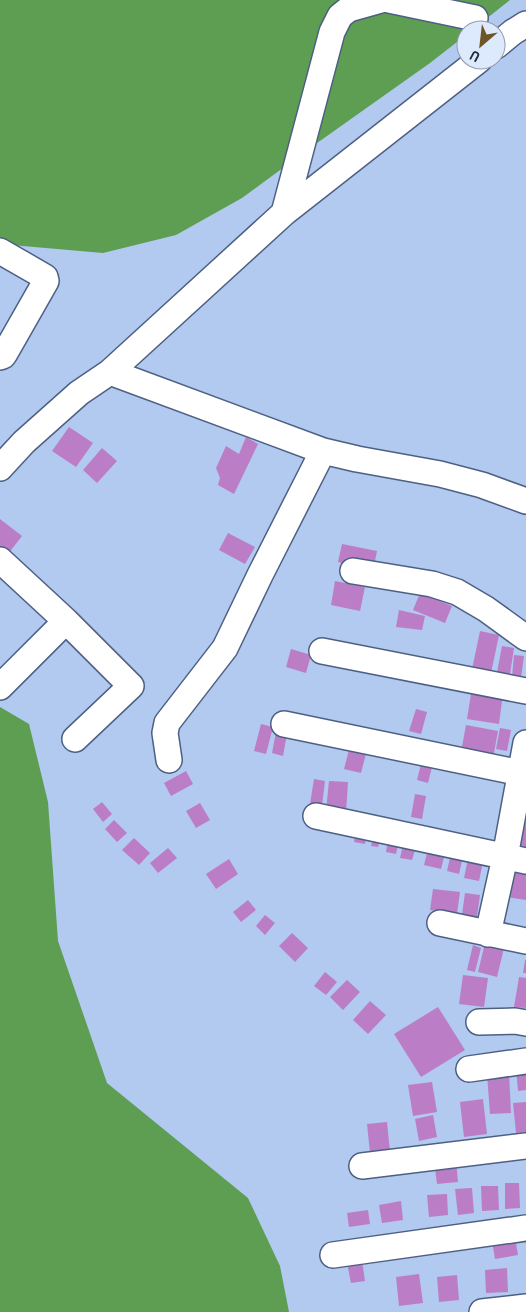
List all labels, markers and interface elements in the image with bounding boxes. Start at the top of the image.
north arrow [456,20,506,70]
text: U [467,46,483,66]

